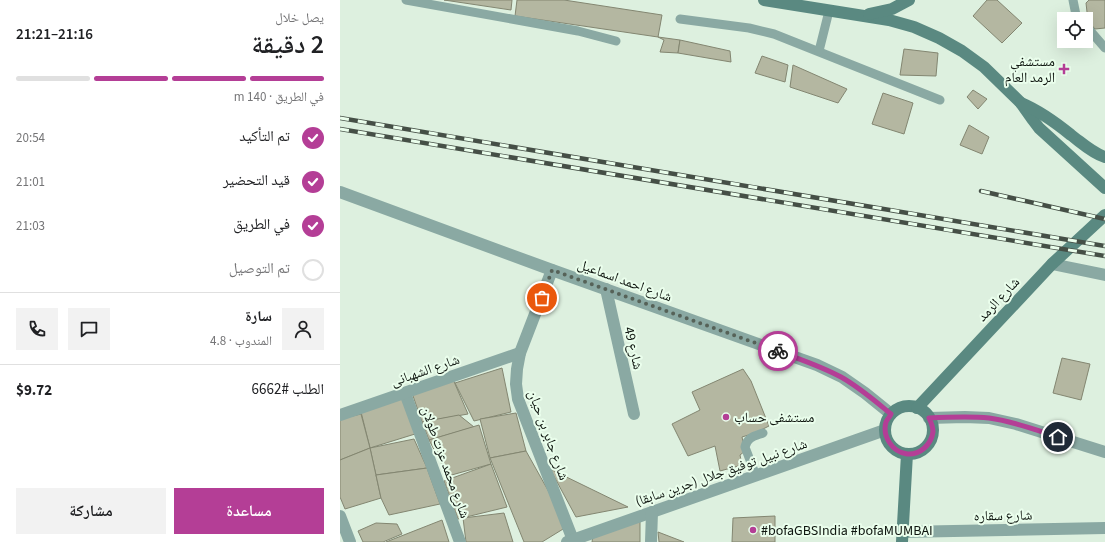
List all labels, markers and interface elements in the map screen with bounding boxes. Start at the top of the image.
text: يصل خلال [275,9,324,27]
map controls [1057,12,1093,48]
button: locate [1057,12,1093,48]
text: 21:16–21:21 [16,24,93,45]
text: 2 دقيقة [251,26,324,63]
place label: مستشفي الرمد العام [1005,52,1055,88]
marker: مستشفي الرمد العام [1058,63,1070,75]
text: في الطريق · 140 m [234,88,324,106]
text: تم التأكيد [239,126,290,147]
icon: check [302,127,324,149]
text: 20:54 [16,129,45,147]
text: قيد التحضير [223,170,290,191]
icon: check [302,171,324,193]
text: 21:01 [16,173,45,191]
text: في الطريق [233,214,290,235]
icon: check [302,215,324,237]
text: 21:03 [16,217,45,235]
street label: شارع احمد اسماعيل [575,255,675,307]
text: تم التوصيل [229,258,290,279]
street label: شارع الرمد [973,273,1025,326]
pin [525,281,559,315]
icon: bag [531,287,553,309]
text: سارة [245,306,272,327]
button: phone [16,308,58,350]
button: chat [68,308,110,350]
button: person [282,308,324,350]
street label: شارع 49 [618,325,648,372]
courier [758,331,798,371]
text: المندوب · 4.8 [210,332,272,350]
icon: bike [767,340,789,362]
street label: شارع الشهبانى [388,350,462,392]
text: الطلب #6662 [252,379,324,400]
text: $9.72 [16,380,52,401]
street label: شارع جابر بن حيان [522,387,574,483]
street label: شارع محمد عزت طولان [415,404,475,521]
place label: مستشفى حساب [734,408,814,428]
marker: مستشفى حساب [721,412,731,422]
pin [1041,420,1075,454]
icon: home [1047,426,1069,448]
street label: شارع نبيل توفيق جلال (جرين سابقا) [633,434,810,512]
button: مشاركة [16,488,166,534]
button: مساعدة [174,488,324,534]
street label: شارع سقاره [973,505,1033,527]
place label: #bofaGBSIndia #bofaMUMBAI [761,521,933,541]
marker: #bofaGBSIndia #bofaMUMBAI [748,525,758,535]

